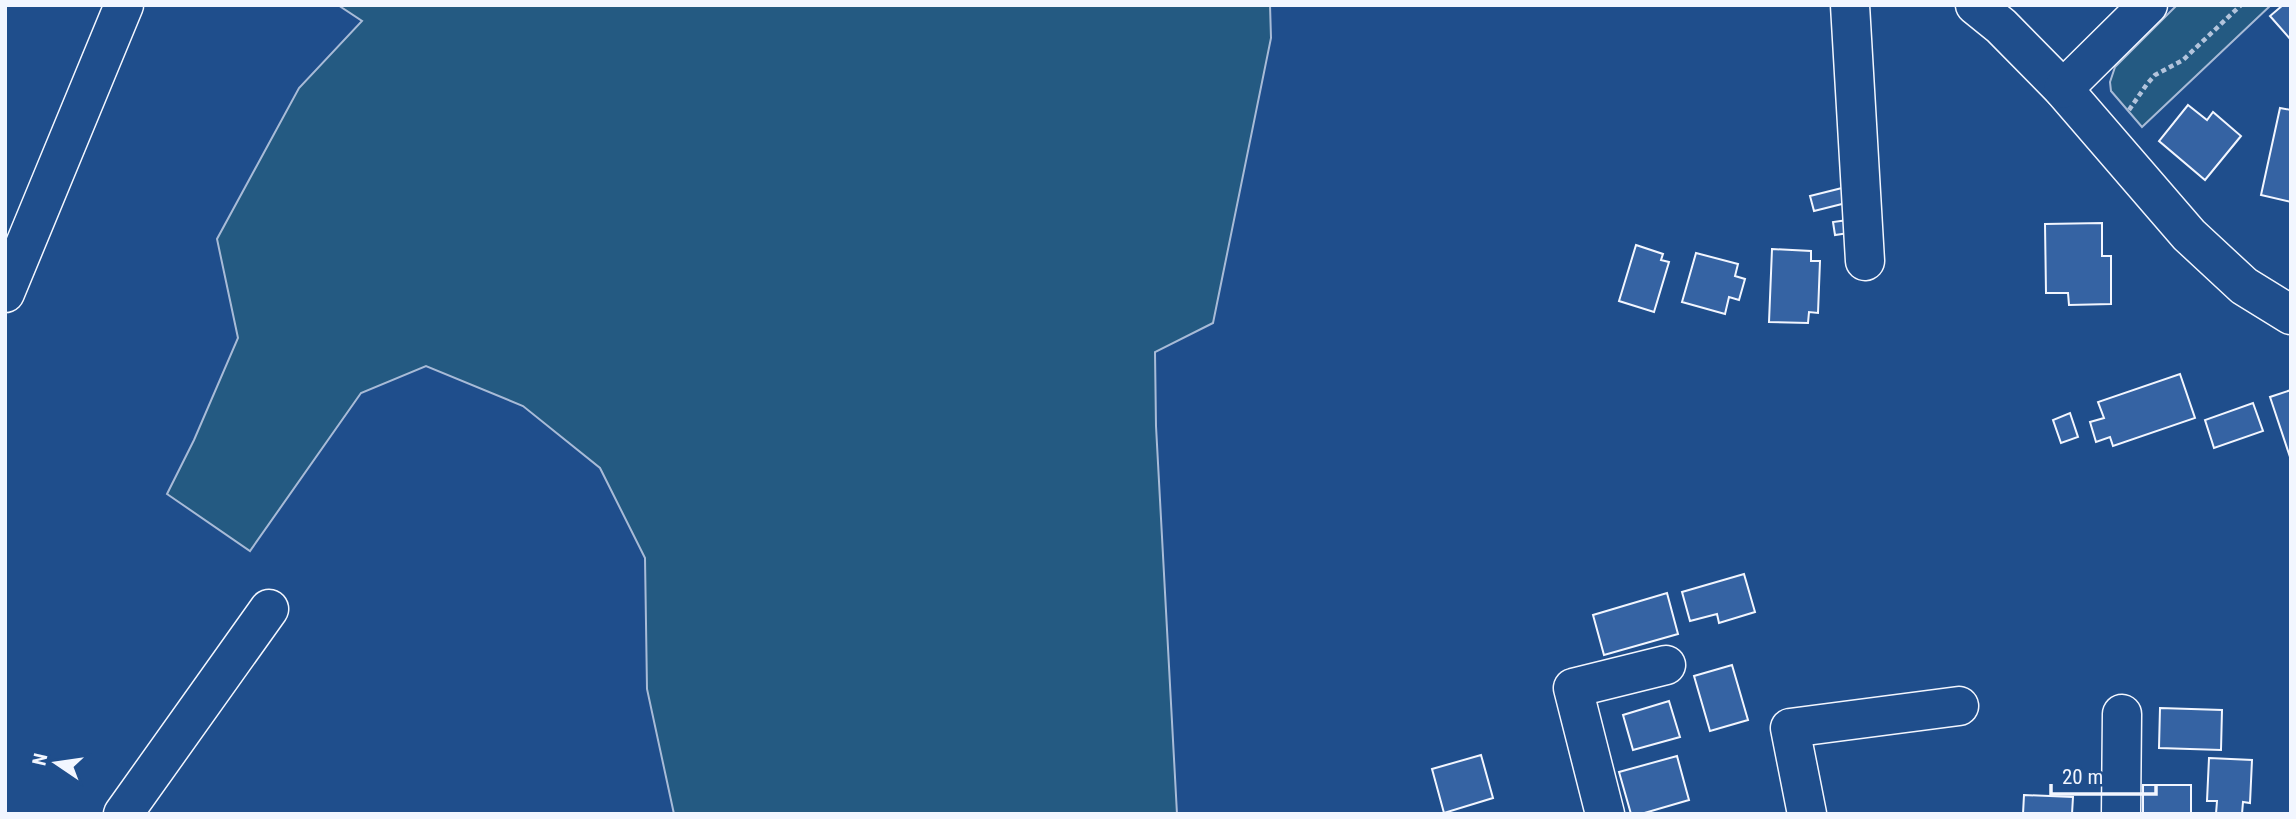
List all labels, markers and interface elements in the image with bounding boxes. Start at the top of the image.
north arrow [21,728,91,798]
text: N [27,751,52,768]
scale bar [2051,752,2156,796]
text: 20 m [2062,765,2103,789]

